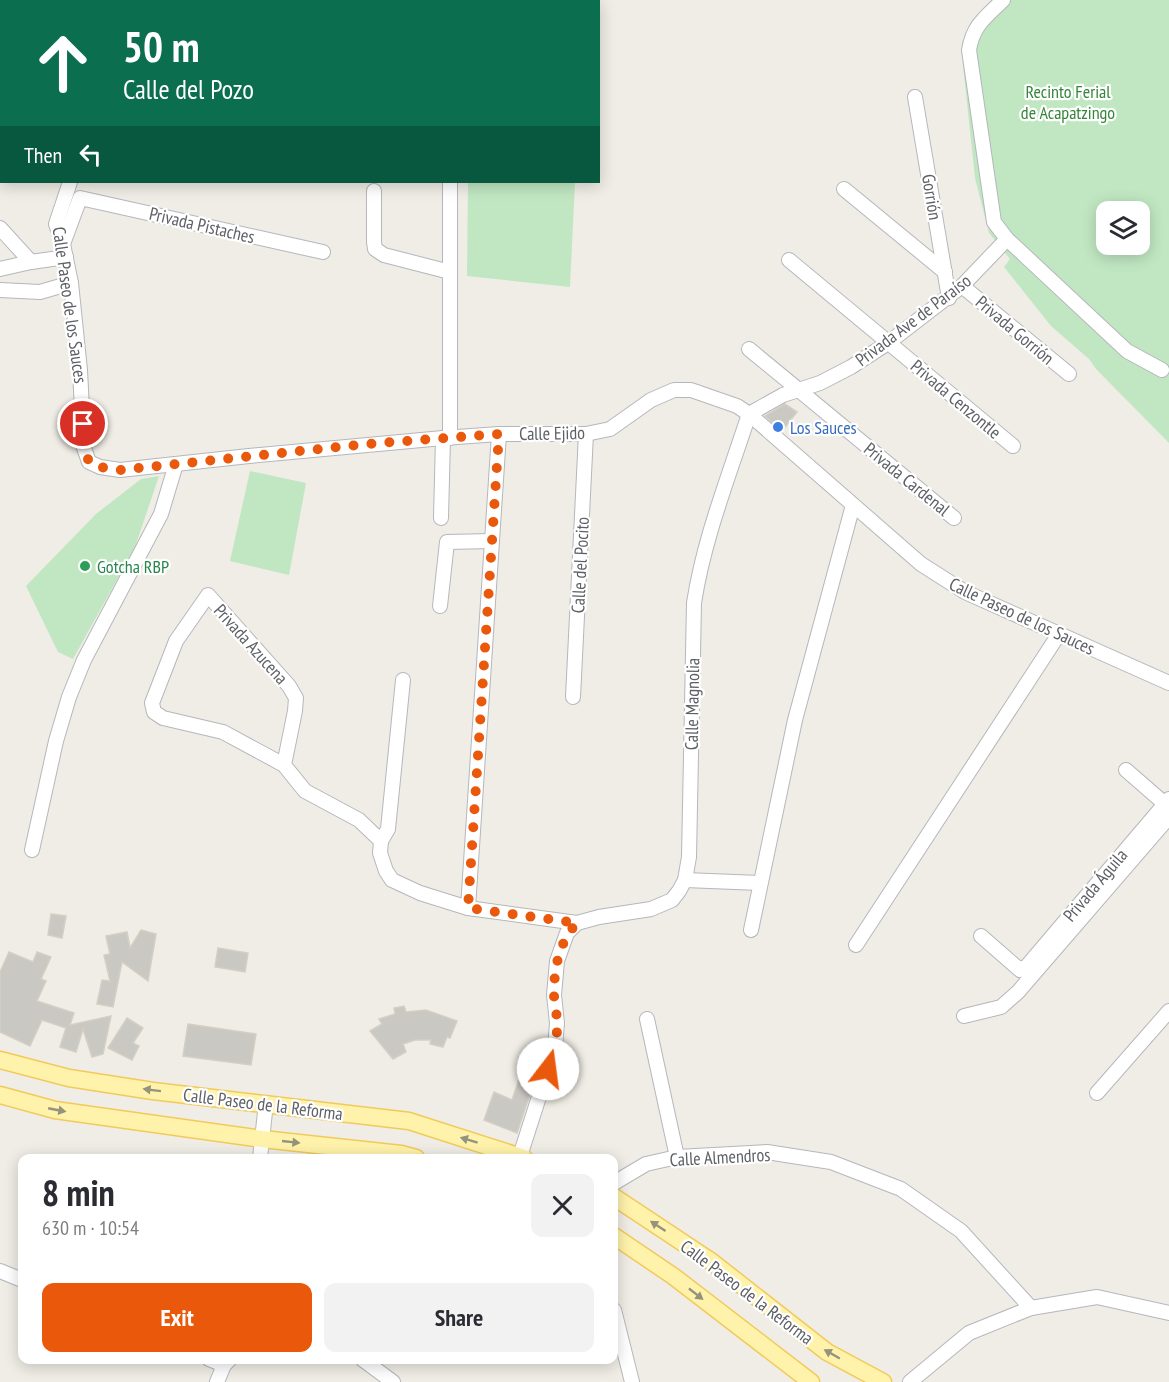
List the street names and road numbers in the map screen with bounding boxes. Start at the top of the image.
street label: Gorrión [917,172,947,222]
street label: Privada Pistaches [147,202,257,248]
street label: Calle Paseo de los Sauces [48,225,92,385]
street label: Privada Ave de Paraíso [851,269,976,371]
street label: Privada Gorrión [971,290,1059,370]
street label: Privada Cenzontle [906,354,1006,444]
street label: Calle Ejido [519,421,585,445]
street label: Privada Cardenal [859,437,955,521]
street label: Calle del Pocito [566,516,594,614]
street label: Calle Paseo de los Sauces [946,572,1098,660]
street label: Privada Azucena [209,599,293,689]
street label: Calle Magnolia [680,658,704,750]
street label: Privada Águila [1058,844,1132,926]
street label: Calle Paseo de la Reforma [182,1083,344,1125]
street label: Calle Almendros [669,1143,771,1171]
street label: Calle Paseo de la Reforma [676,1235,818,1349]

